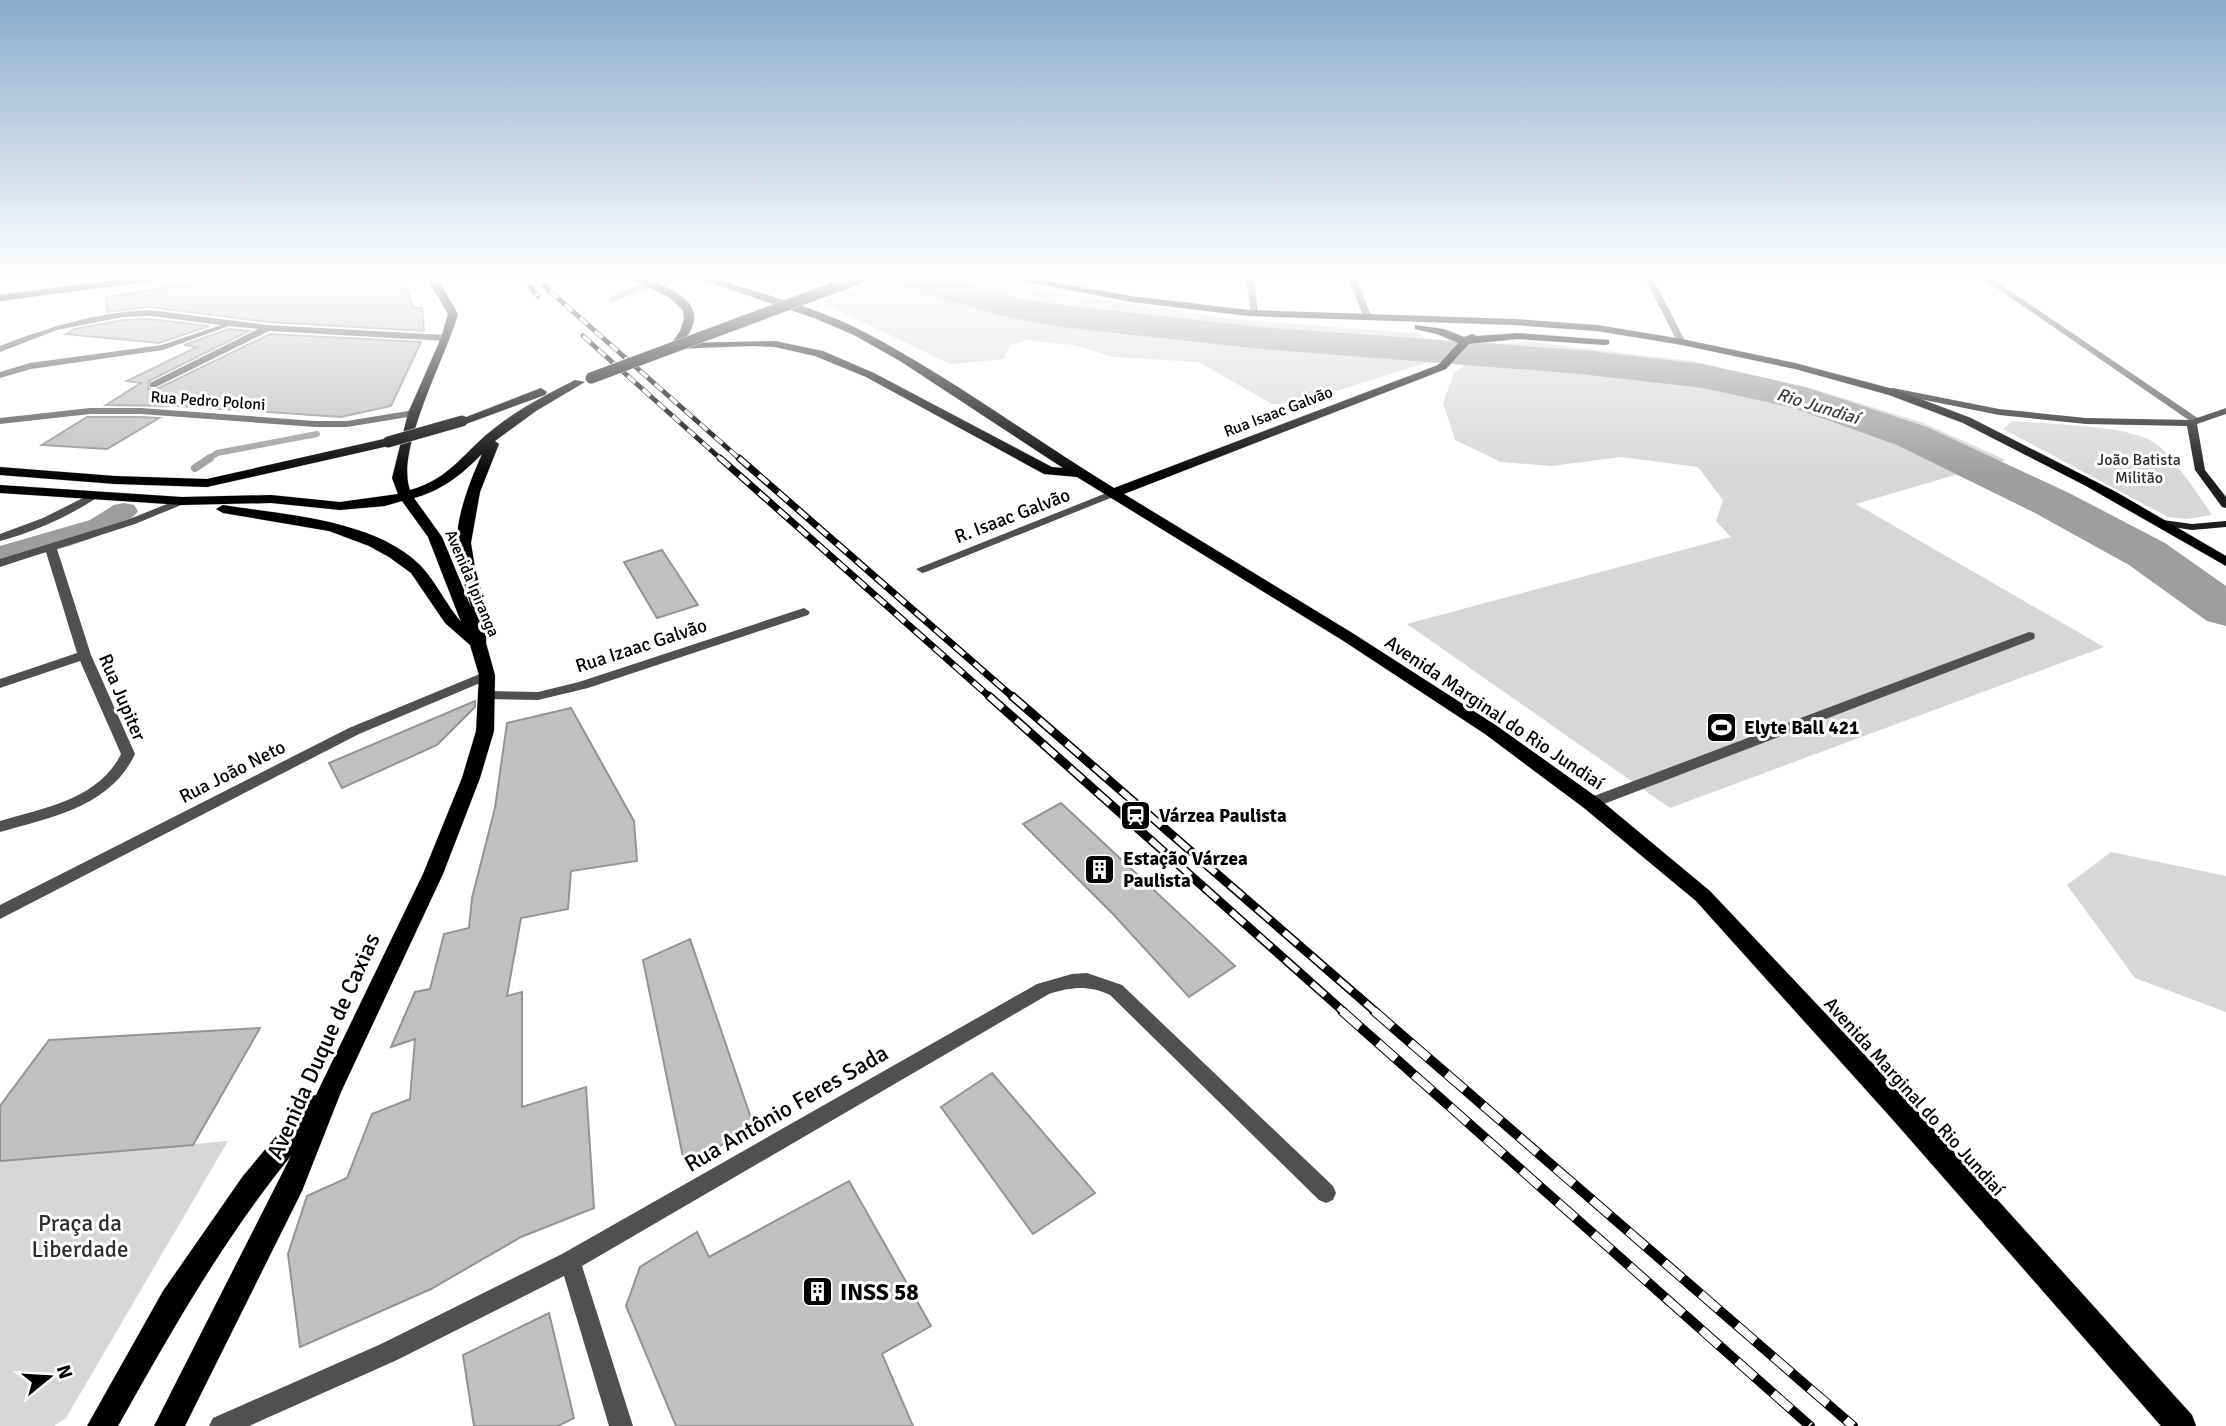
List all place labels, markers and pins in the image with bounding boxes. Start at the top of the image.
sports icon: Elyte Ball 421 [1704,710,1738,744]
place label: Elyte Ball 421 [1744,716,1859,740]
station icon: Várzea Paulista [1119,798,1153,832]
place label: Várzea Paulista [1159,804,1287,828]
place label: Estação Várzea Paulista [1123,847,1248,893]
building icon: Estação Várzea Paulista [1083,852,1117,886]
building icon: INSS 58 [800,1275,834,1309]
place label: INSS 58 [840,1278,919,1307]

